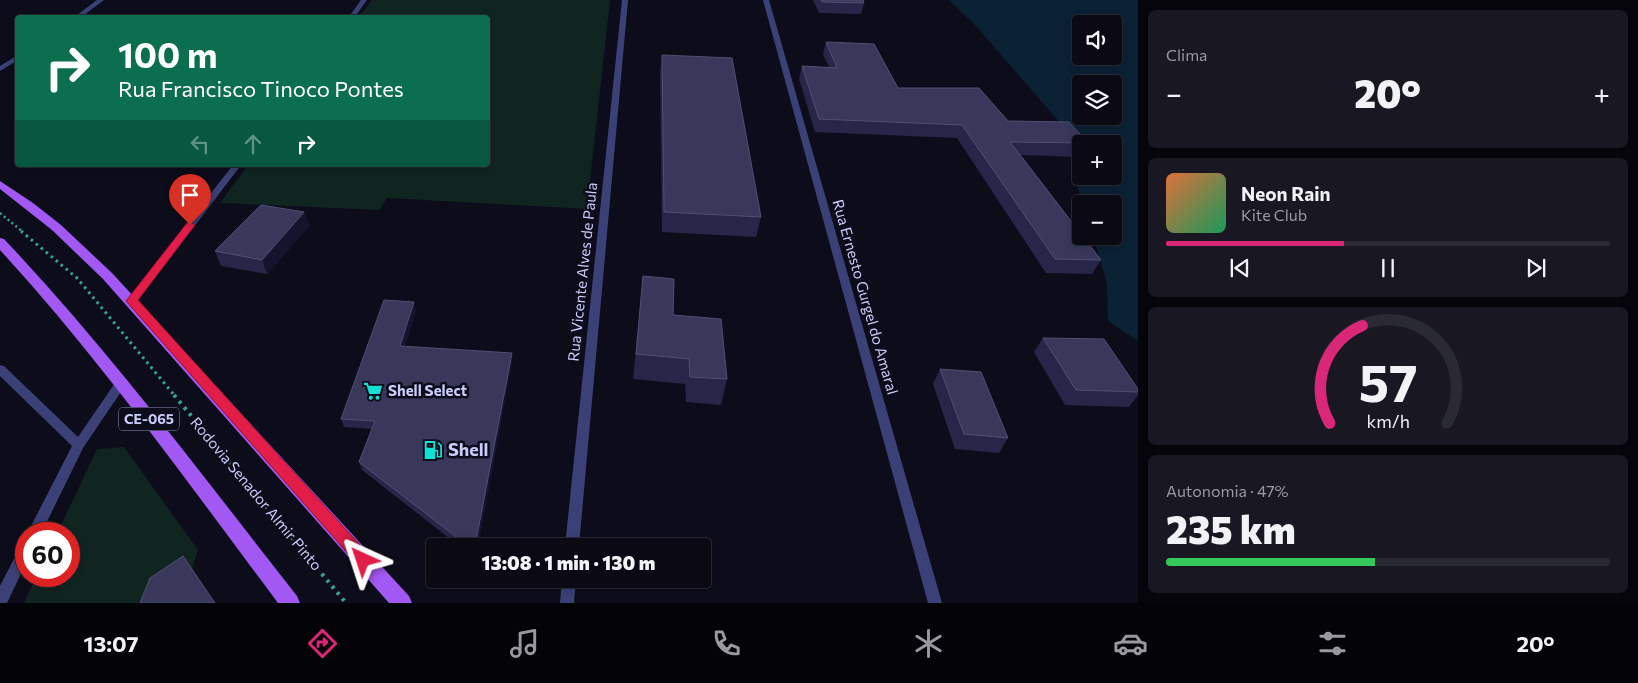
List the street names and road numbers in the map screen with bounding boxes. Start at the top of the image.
street label: Rua Vicente Alves de Paula [564,181,600,362]
street label: Rua Ernesto Gurgel do Amaral [829,197,902,396]
road number: CE-065 [119,408,179,430]
street label: Rodovia Senador Almir Pinto [187,413,326,574]

